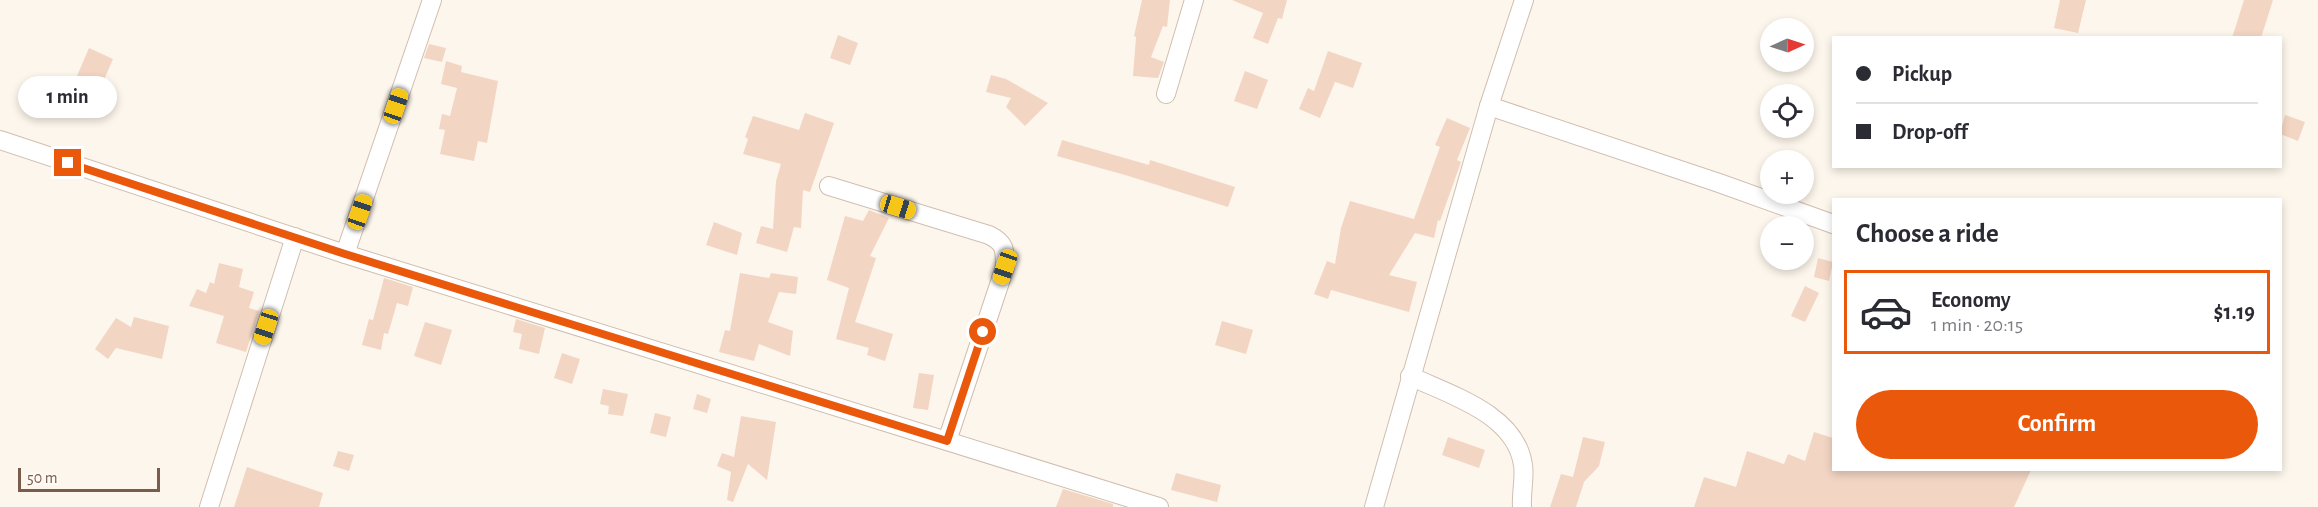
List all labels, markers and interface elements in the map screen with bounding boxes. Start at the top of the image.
north arrow [1760,18,1814,72]
map controls [1760,18,1814,270]
text: Pickup [1892,63,1952,85]
callout: 1 min [19,76,118,118]
button: locate [1760,84,1814,138]
car [382,86,410,126]
text: 1 min [46,87,89,107]
text: Drop-off [1892,121,1968,143]
route end [54,149,81,176]
button: + [1760,150,1814,204]
car [346,192,374,232]
car [878,193,918,221]
button: − [1760,216,1814,270]
text: Choose a ride [1856,220,1999,247]
car [991,247,1019,287]
icon: car [1859,285,1913,339]
text: Economy [1931,289,2011,311]
text: $1.19 [2214,301,2255,323]
car [252,307,280,347]
text: 1 min · 20:15 [1931,315,2023,335]
route start [969,318,996,345]
button: Confirm [1856,390,2258,459]
scale bar [18,465,160,492]
text: 50 m [27,470,58,486]

